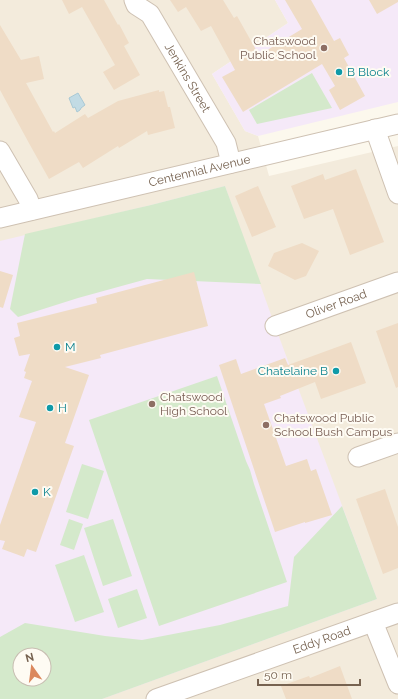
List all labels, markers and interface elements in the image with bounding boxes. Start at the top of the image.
place label: Chatswood Public School [240,34,317,62]
street label: Jenkins Street [162,41,213,115]
marker: Chatswood Public School [319,43,329,53]
place label: B Block [347,65,390,79]
marker: B Block [334,67,344,77]
street label: Centennial Avenue [147,152,252,190]
street label: Oliver Road [304,287,369,321]
place label: M [65,340,76,354]
marker: M [52,342,62,352]
place label: Chatelaine B [258,364,328,378]
marker: Chatelaine B [331,366,341,376]
place label: Chatswood High School [160,390,228,418]
marker: Chatswood High School [147,399,157,409]
place label: H [58,401,67,415]
marker: H [45,403,55,413]
place label: Chatswood Public School Bush Campus [274,411,392,439]
marker: Chatswood Public School Bush Campus [261,420,271,430]
place label: K [43,485,51,499]
marker: K [30,487,40,497]
street label: Eddy Road [291,623,353,657]
north arrow [12,647,52,687]
text: N [24,650,35,665]
scale bar [258,661,360,687]
text: 50 m [264,668,292,682]

